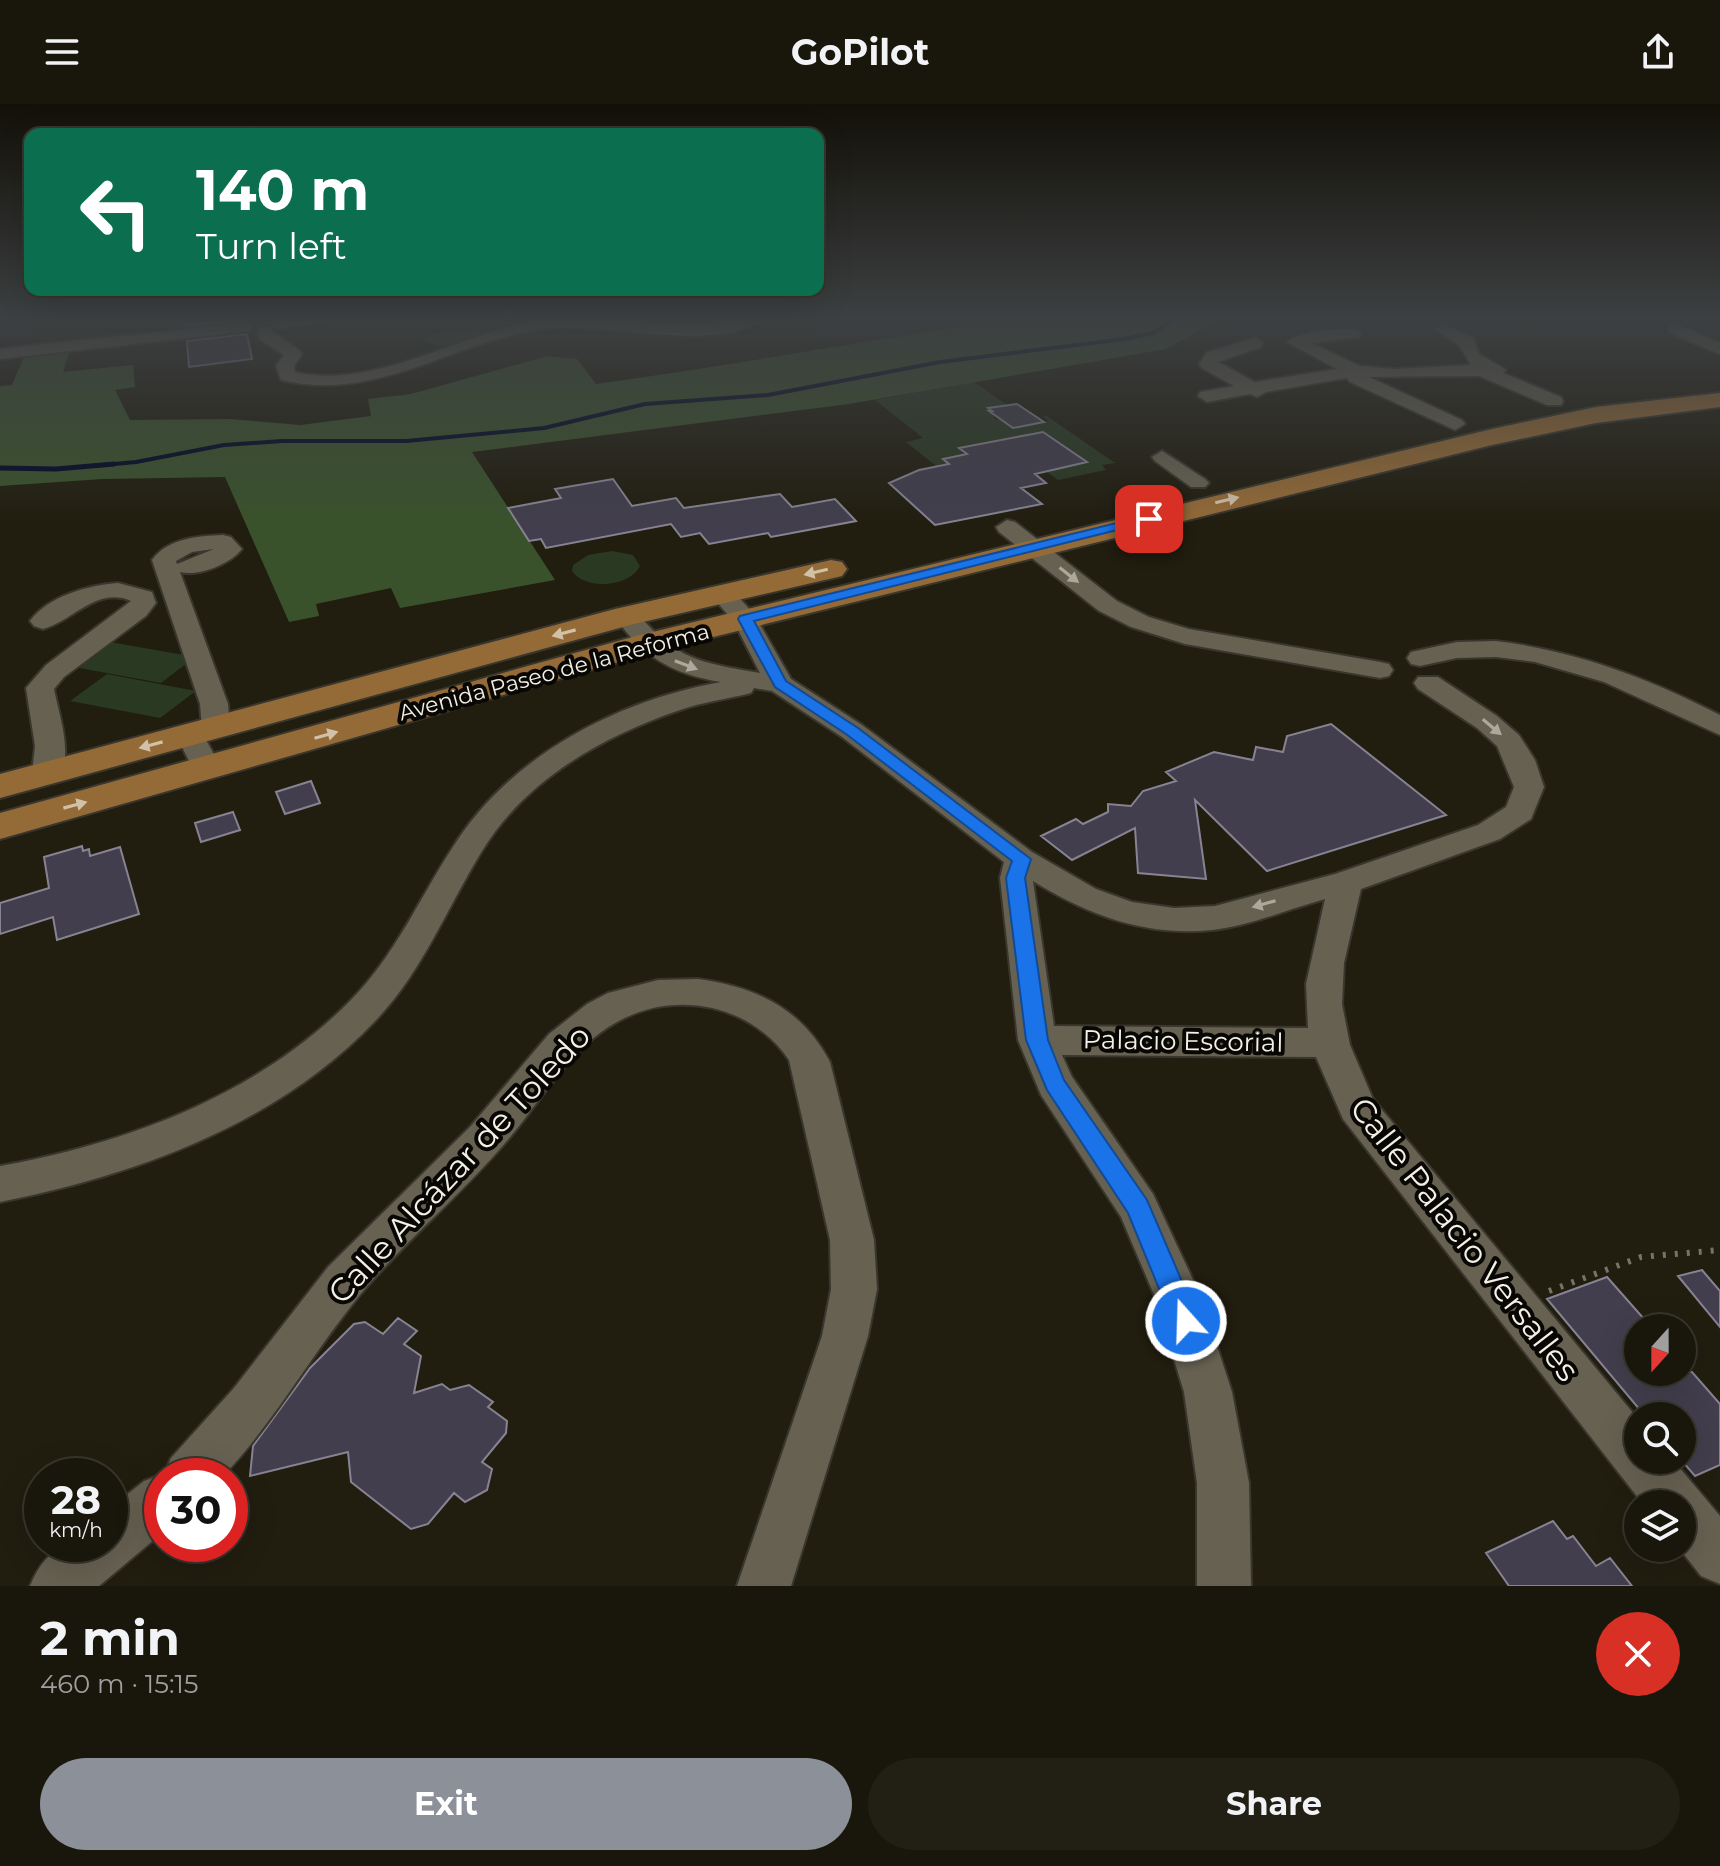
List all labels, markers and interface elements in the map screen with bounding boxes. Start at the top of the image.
icon: menu [40,30,84,74]
text: GoPilot [791,30,929,74]
icon: share [1636,30,1680,74]
text: 140 m [196,156,369,224]
icon: left [64,160,168,264]
text: Turn left [196,224,347,268]
pin [1115,485,1183,553]
one-way arrow [1215,493,1240,506]
icon: arrive [1127,497,1171,541]
one-way arrow [804,566,829,579]
one-way arrow [1059,566,1079,583]
street label: Avenida Paseo de la Reforma [396,617,712,727]
one-way arrow [551,628,576,640]
one-way arrow [674,659,698,672]
one-way arrow [1482,718,1502,735]
one-way arrow [314,728,338,741]
one-way arrow [138,740,163,752]
one-way arrow [64,798,88,811]
one-way arrow [1252,898,1276,911]
street label: Calle Alcázar de Toledo [320,1017,598,1311]
street label: Palacio Escorial [1082,1023,1284,1059]
street label: Calle Palacio Versalles [1342,1089,1588,1389]
position arrow [1144,1279,1228,1363]
north arrow [1624,1314,1696,1386]
map controls [1624,1314,1696,1562]
button: search [1624,1402,1696,1474]
speed limit sign: 30 [144,1458,248,1562]
text: 28 [51,1475,101,1524]
button: layers [1624,1490,1696,1562]
text: km/h [49,1518,103,1542]
text: 2 min [40,1609,180,1667]
button: close [1596,1612,1680,1696]
text: 460 m · 15:15 [40,1668,199,1700]
button: Exit [40,1758,852,1850]
button: Share [868,1758,1680,1850]

